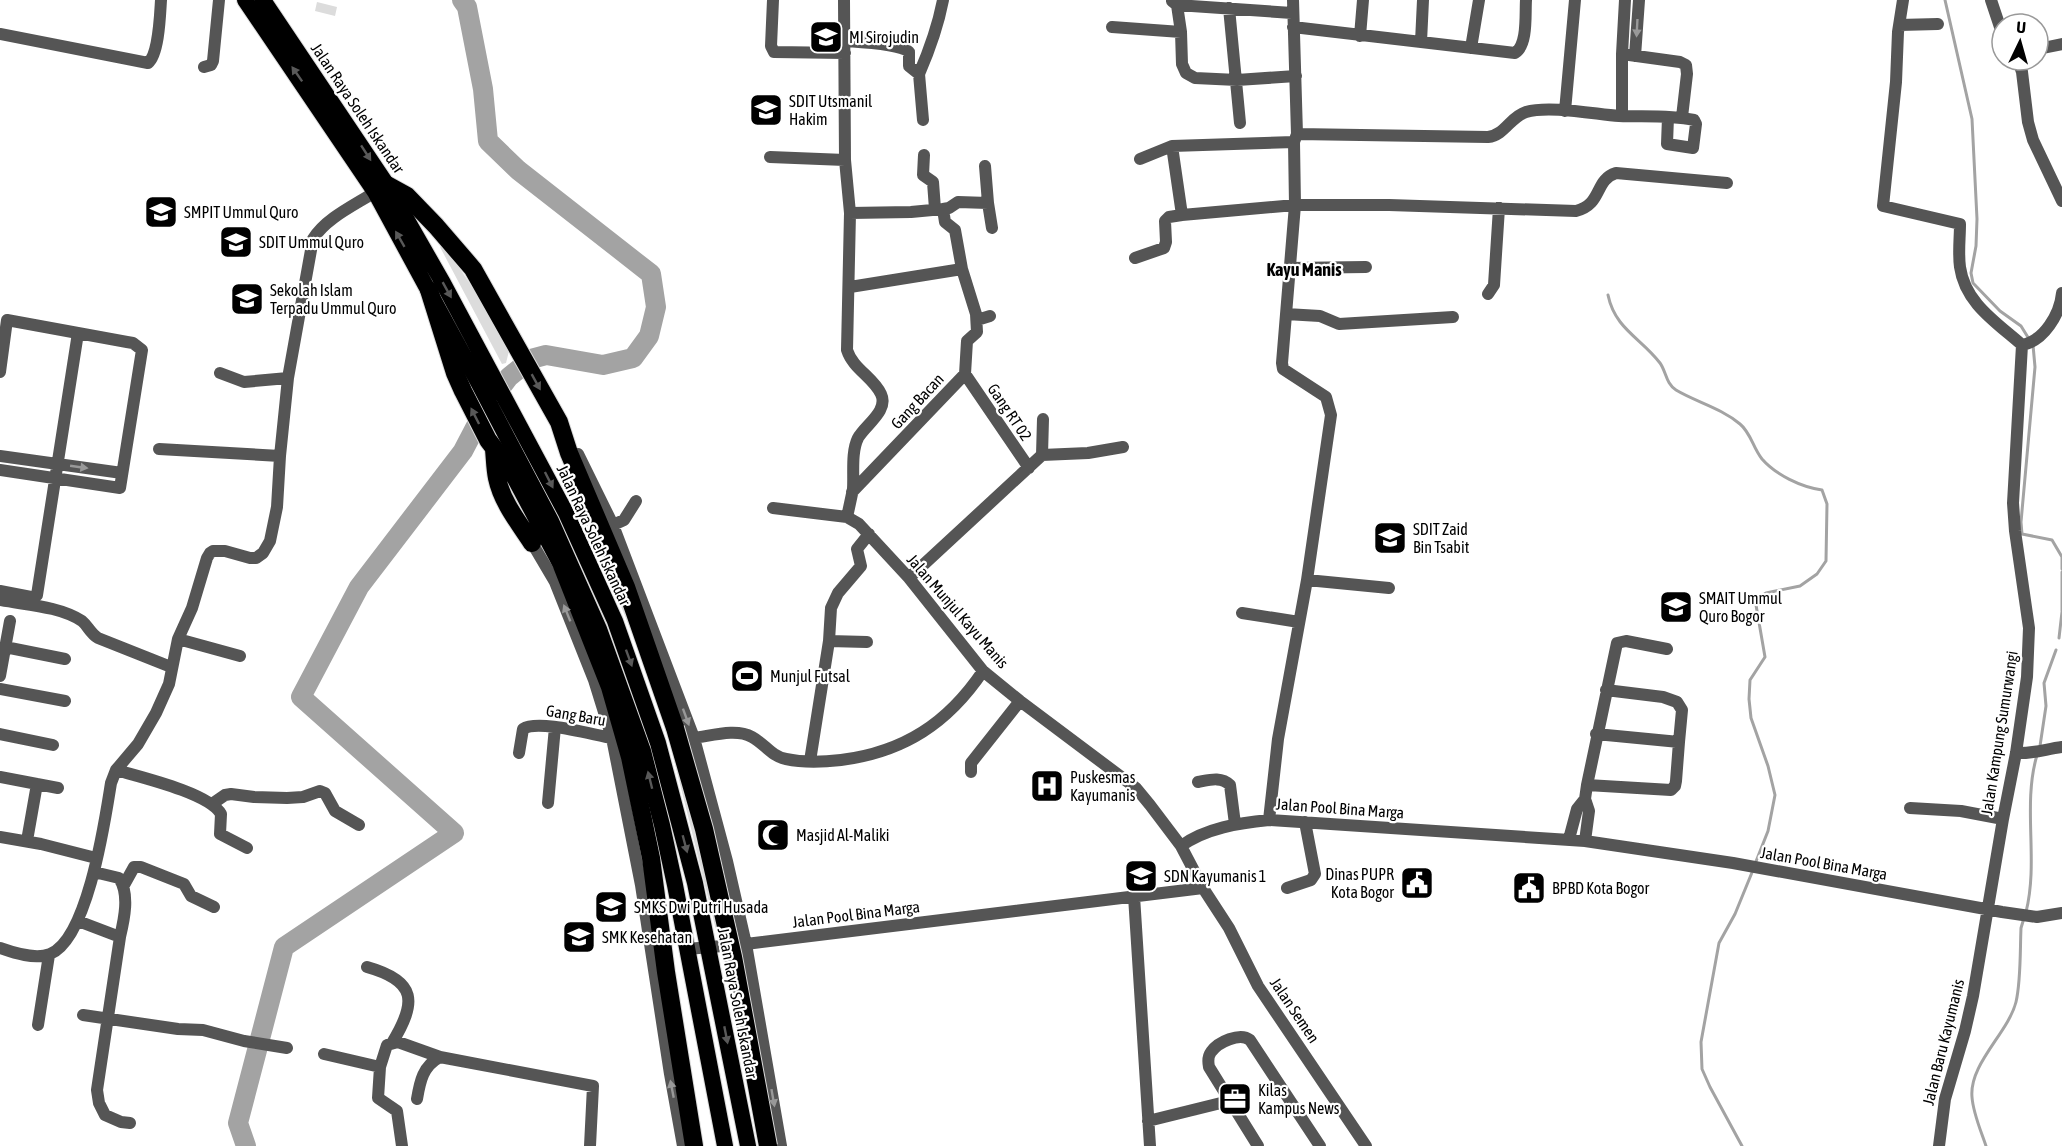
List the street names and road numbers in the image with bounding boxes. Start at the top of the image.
street label: Jalan Raya Soleh Iskandar [307,40,408,177]
street label: Gang Bacan [887,370,948,433]
street label: Gang RT 02 [984,380,1036,445]
street label: Jalan Raya Soleh Iskandar [553,462,635,609]
street label: Jalan Munjul Kayu Manis [903,550,1013,673]
street label: Jalan Kampung Sumurwangi [1977,649,2022,817]
street label: Gang Baru [545,701,607,730]
street label: Jalan Pool Bina Marga [1275,795,1405,822]
street label: Jalan Pool Bina Marga [1759,843,1889,884]
street label: Jalan Pool Bina Marga [791,897,921,932]
street label: Jalan Raya Soleh Iskandar [714,926,761,1080]
street label: Jalan Semen [1267,974,1323,1046]
street label: Jalan Baru Kayumanis [1919,977,1968,1107]

